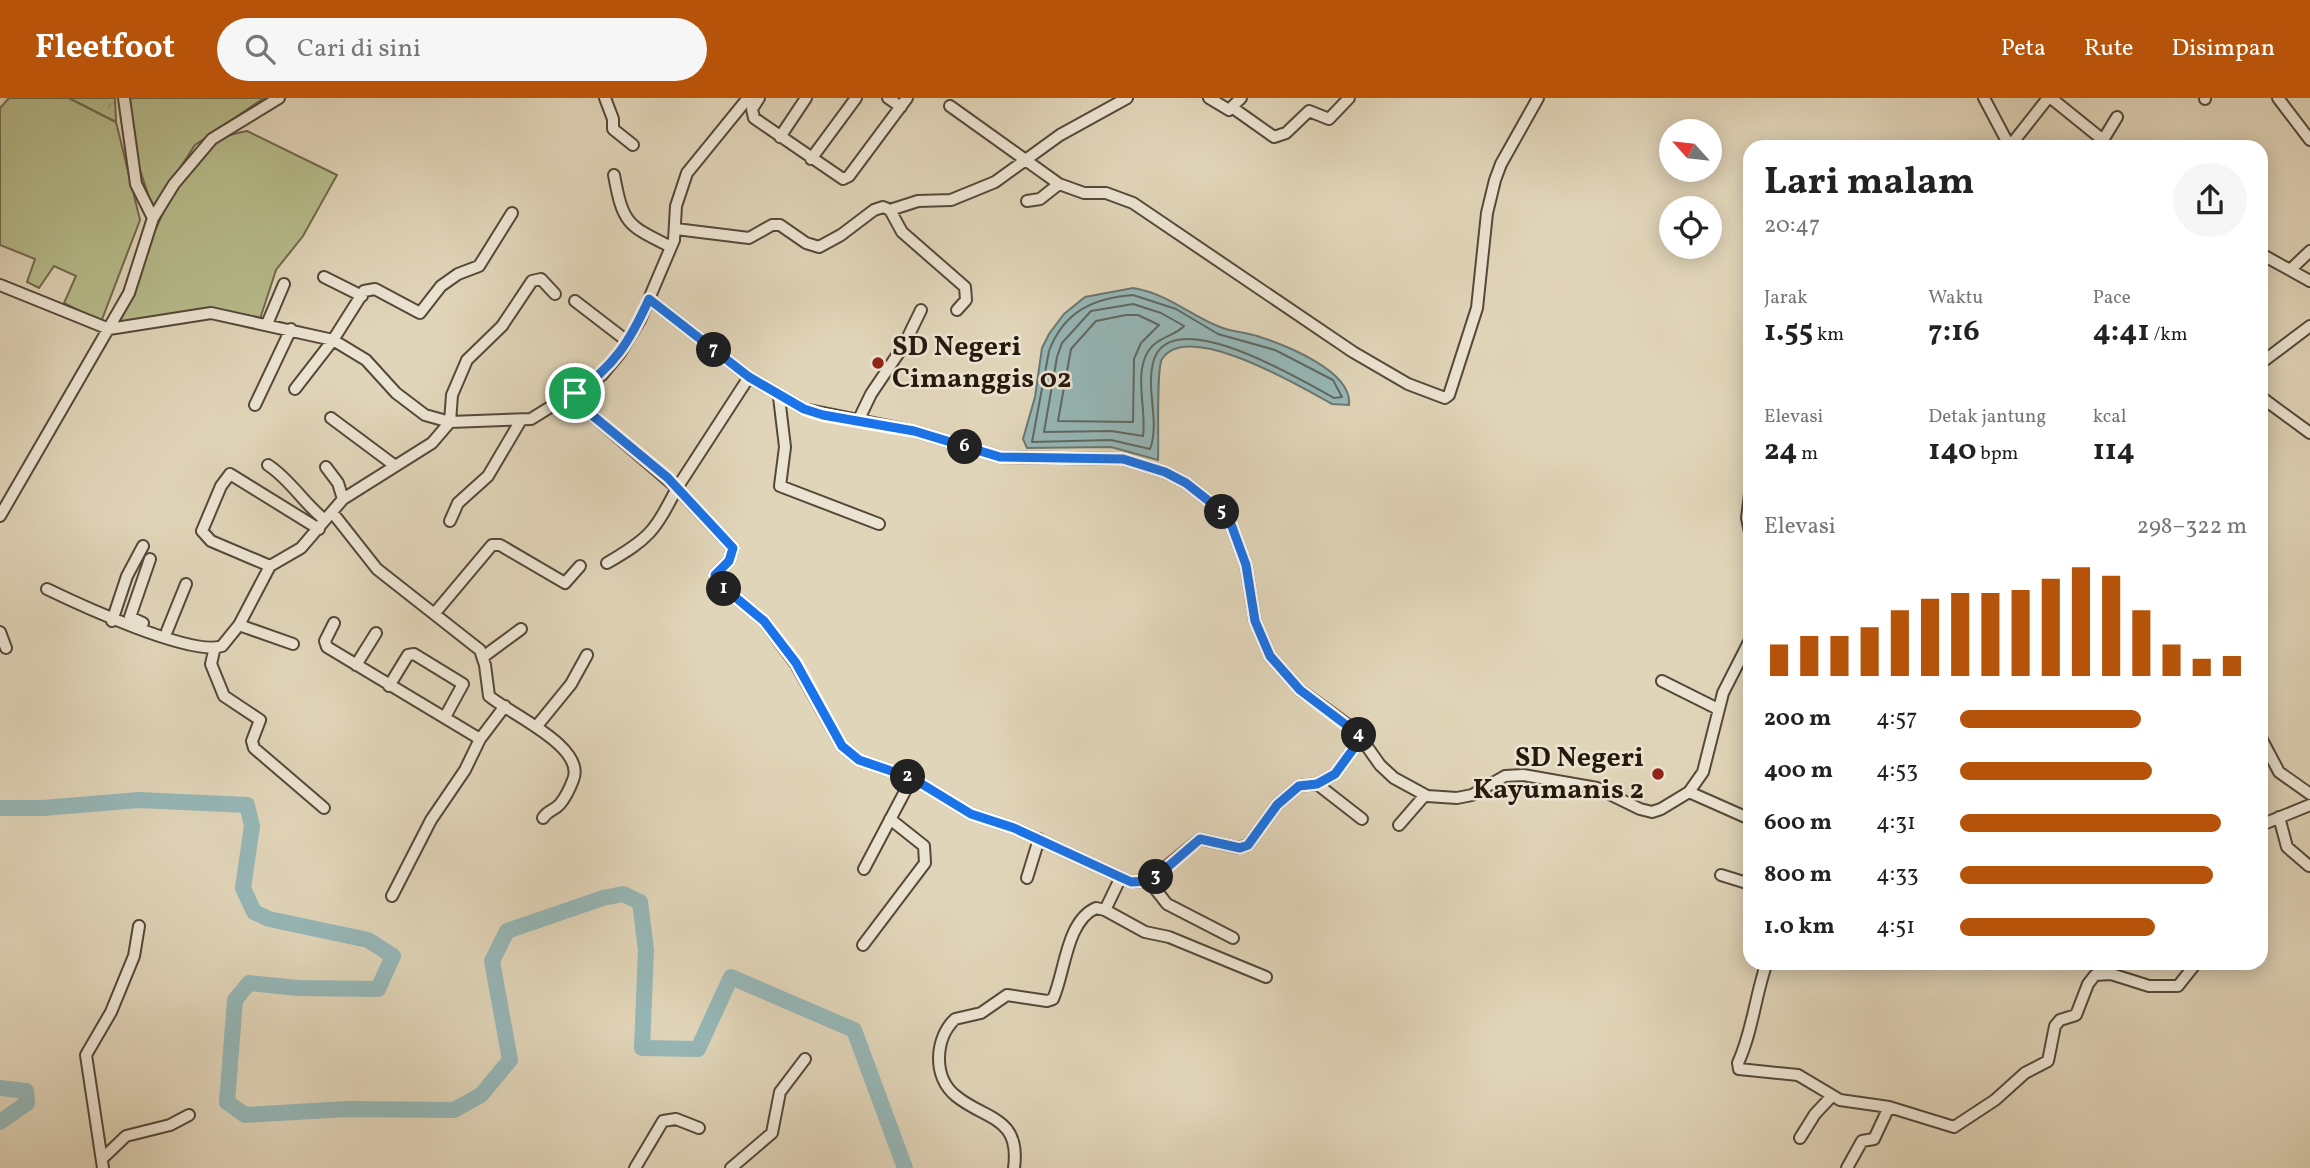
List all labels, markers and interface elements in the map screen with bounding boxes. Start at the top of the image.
search box [217,18,707,81]
text: Fleetfoot [35,26,175,72]
icon: search [241,30,279,68]
text: Cari di sini [297,31,421,67]
text: Peta [2001,32,2046,66]
text: Rute [2084,32,2133,66]
text: Disimpan [2171,32,2275,66]
north arrow [1659,119,1722,182]
map controls [1659,119,1722,259]
text: Lari malam [1764,157,1975,210]
button: share [2173,163,2247,237]
button: locate [1659,196,1722,259]
text: 20:47 [1764,210,1820,242]
text: Jarak [1764,285,1808,311]
text: Waktu [1928,285,1983,311]
text: Pace [2093,285,2131,311]
text: 1.55 [1764,311,1813,353]
text: 7:16 [1928,311,1980,353]
text: 4:41 [2093,311,2150,353]
text: km [1813,322,1844,348]
text: /km [2150,322,2188,348]
place label: SD Negeri Cimanggis 02 [892,328,1072,399]
pin: 7 [696,332,732,368]
text: 7 [709,336,718,362]
marker: SD Negeri Cimanggis 02 [870,355,886,371]
pin [545,363,605,423]
icon: arrive [556,374,594,412]
text: Elevasi [1764,404,1823,430]
text: Detak jantung [1928,404,2046,430]
text: kcal [2093,404,2126,430]
pin: 6 [948,430,982,464]
text: 24 [1764,430,1797,472]
text: 140 [1928,430,1976,472]
text: 114 [2093,430,2135,472]
text: 6 [959,433,970,459]
text: m [1797,441,1818,467]
text: bpm [1976,441,2018,467]
pin: 5 [1204,494,1240,530]
text: 5 [1217,498,1226,524]
text: Elevasi [1764,511,1836,543]
text: 298–322 m [2137,511,2247,543]
pin: 1 [706,572,742,606]
text: 1 [720,575,727,601]
text: 200 m [1764,703,1831,735]
text: 4:57 [1876,703,1917,735]
pin: 4 [1342,718,1376,752]
text: 4 [1353,721,1364,747]
place label: SD Negeri Kayumanis 2 [1473,739,1644,810]
text: 400 m [1764,755,1833,787]
text: 4:53 [1876,755,1918,787]
pin: 2 [890,760,926,794]
text: 2 [903,763,912,789]
marker: SD Negeri Kayumanis 2 [1650,766,1666,782]
text: 600 m [1764,807,1832,839]
text: 4:31 [1876,807,1916,839]
text: 800 m [1764,859,1832,891]
text: 4:33 [1876,859,1919,891]
pin: 3 [1138,860,1174,894]
text: 3 [1151,863,1160,889]
text: 1.0 km [1764,911,1835,943]
text: 4:51 [1876,911,1915,943]

